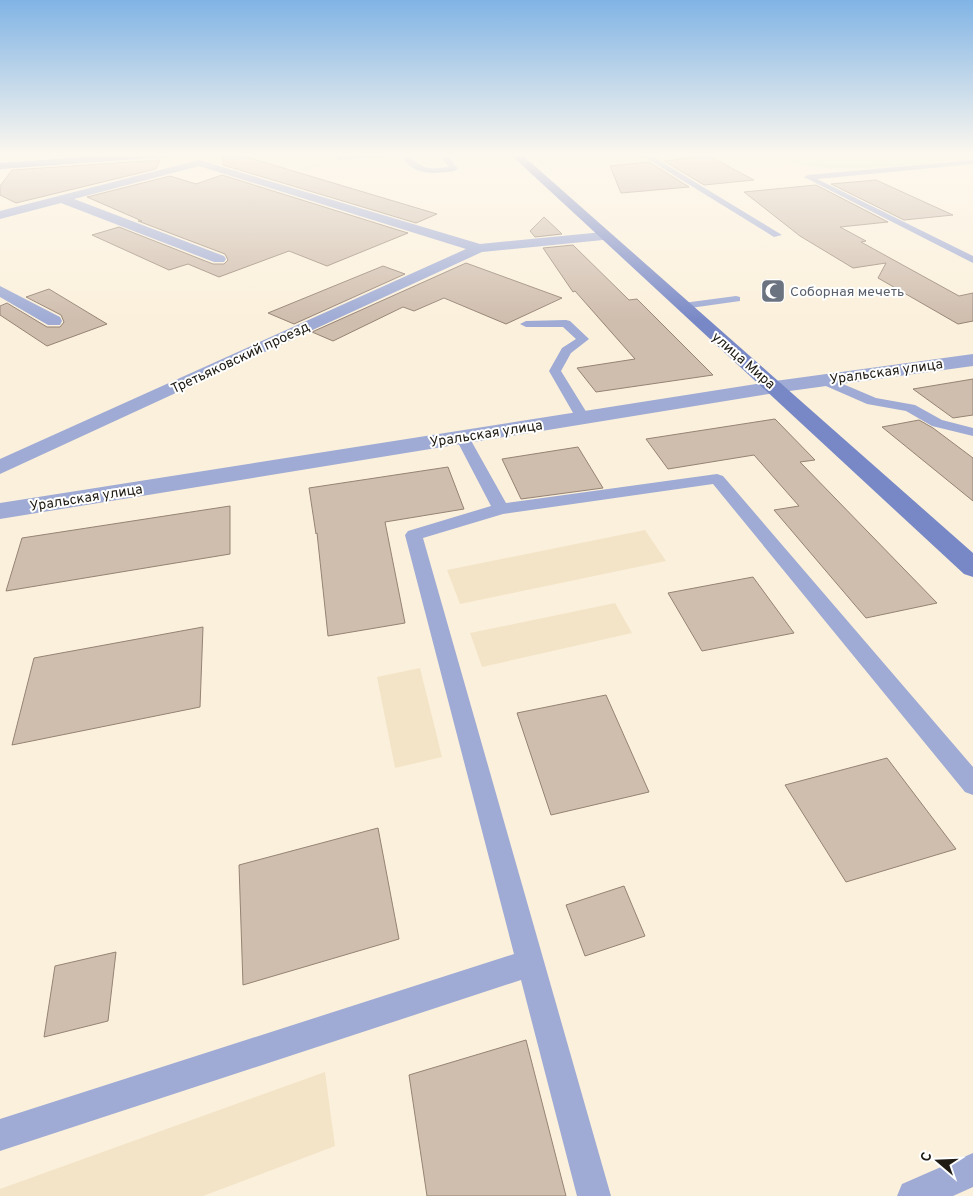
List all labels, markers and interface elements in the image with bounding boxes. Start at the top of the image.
mosque icon: Соборная мечеть [760,278,786,304]
place label: Соборная мечеть [790,284,904,301]
street label: Третьяковский проезд [169,319,313,398]
street label: улица Мира [708,329,778,393]
street label: Уральская улица [829,356,944,389]
street label: Уральская улица [429,417,544,452]
street label: Уральская улица [29,481,144,516]
north arrow [913,1136,963,1186]
text: С [918,1150,937,1164]

